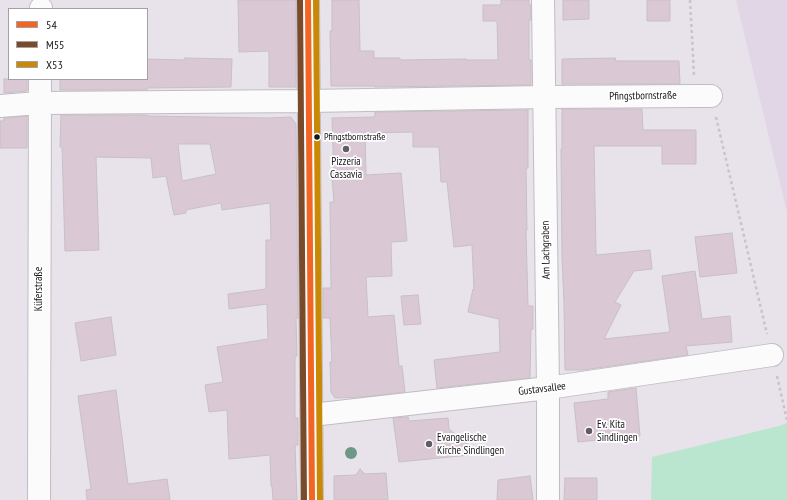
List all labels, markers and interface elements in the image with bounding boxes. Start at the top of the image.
legend [8,8,148,80]
text: 54 [46,17,57,32]
text: M55 [46,37,64,52]
text: X53 [46,57,63,72]
street label: Pfingstbornstraße [609,89,677,103]
place label: Pfingstbornstraße [324,131,385,143]
marker: Pfingstbornstraße [312,132,322,142]
marker: Pizzeria Cassavia [341,144,351,154]
place label: Pizzeria Cassavia [330,155,362,181]
street label: Am Lachgraben [539,221,553,279]
street label: Küferstraße [32,267,46,311]
street label: Gustavsallee [517,380,567,398]
place label: Ev. Kita Sindlingen [597,418,638,444]
marker: Ev. Kita Sindlingen [584,426,594,436]
place label: Evangelische Kirche Sindlingen [437,431,504,457]
marker: Evangelische Kirche Sindlingen [424,439,434,449]

